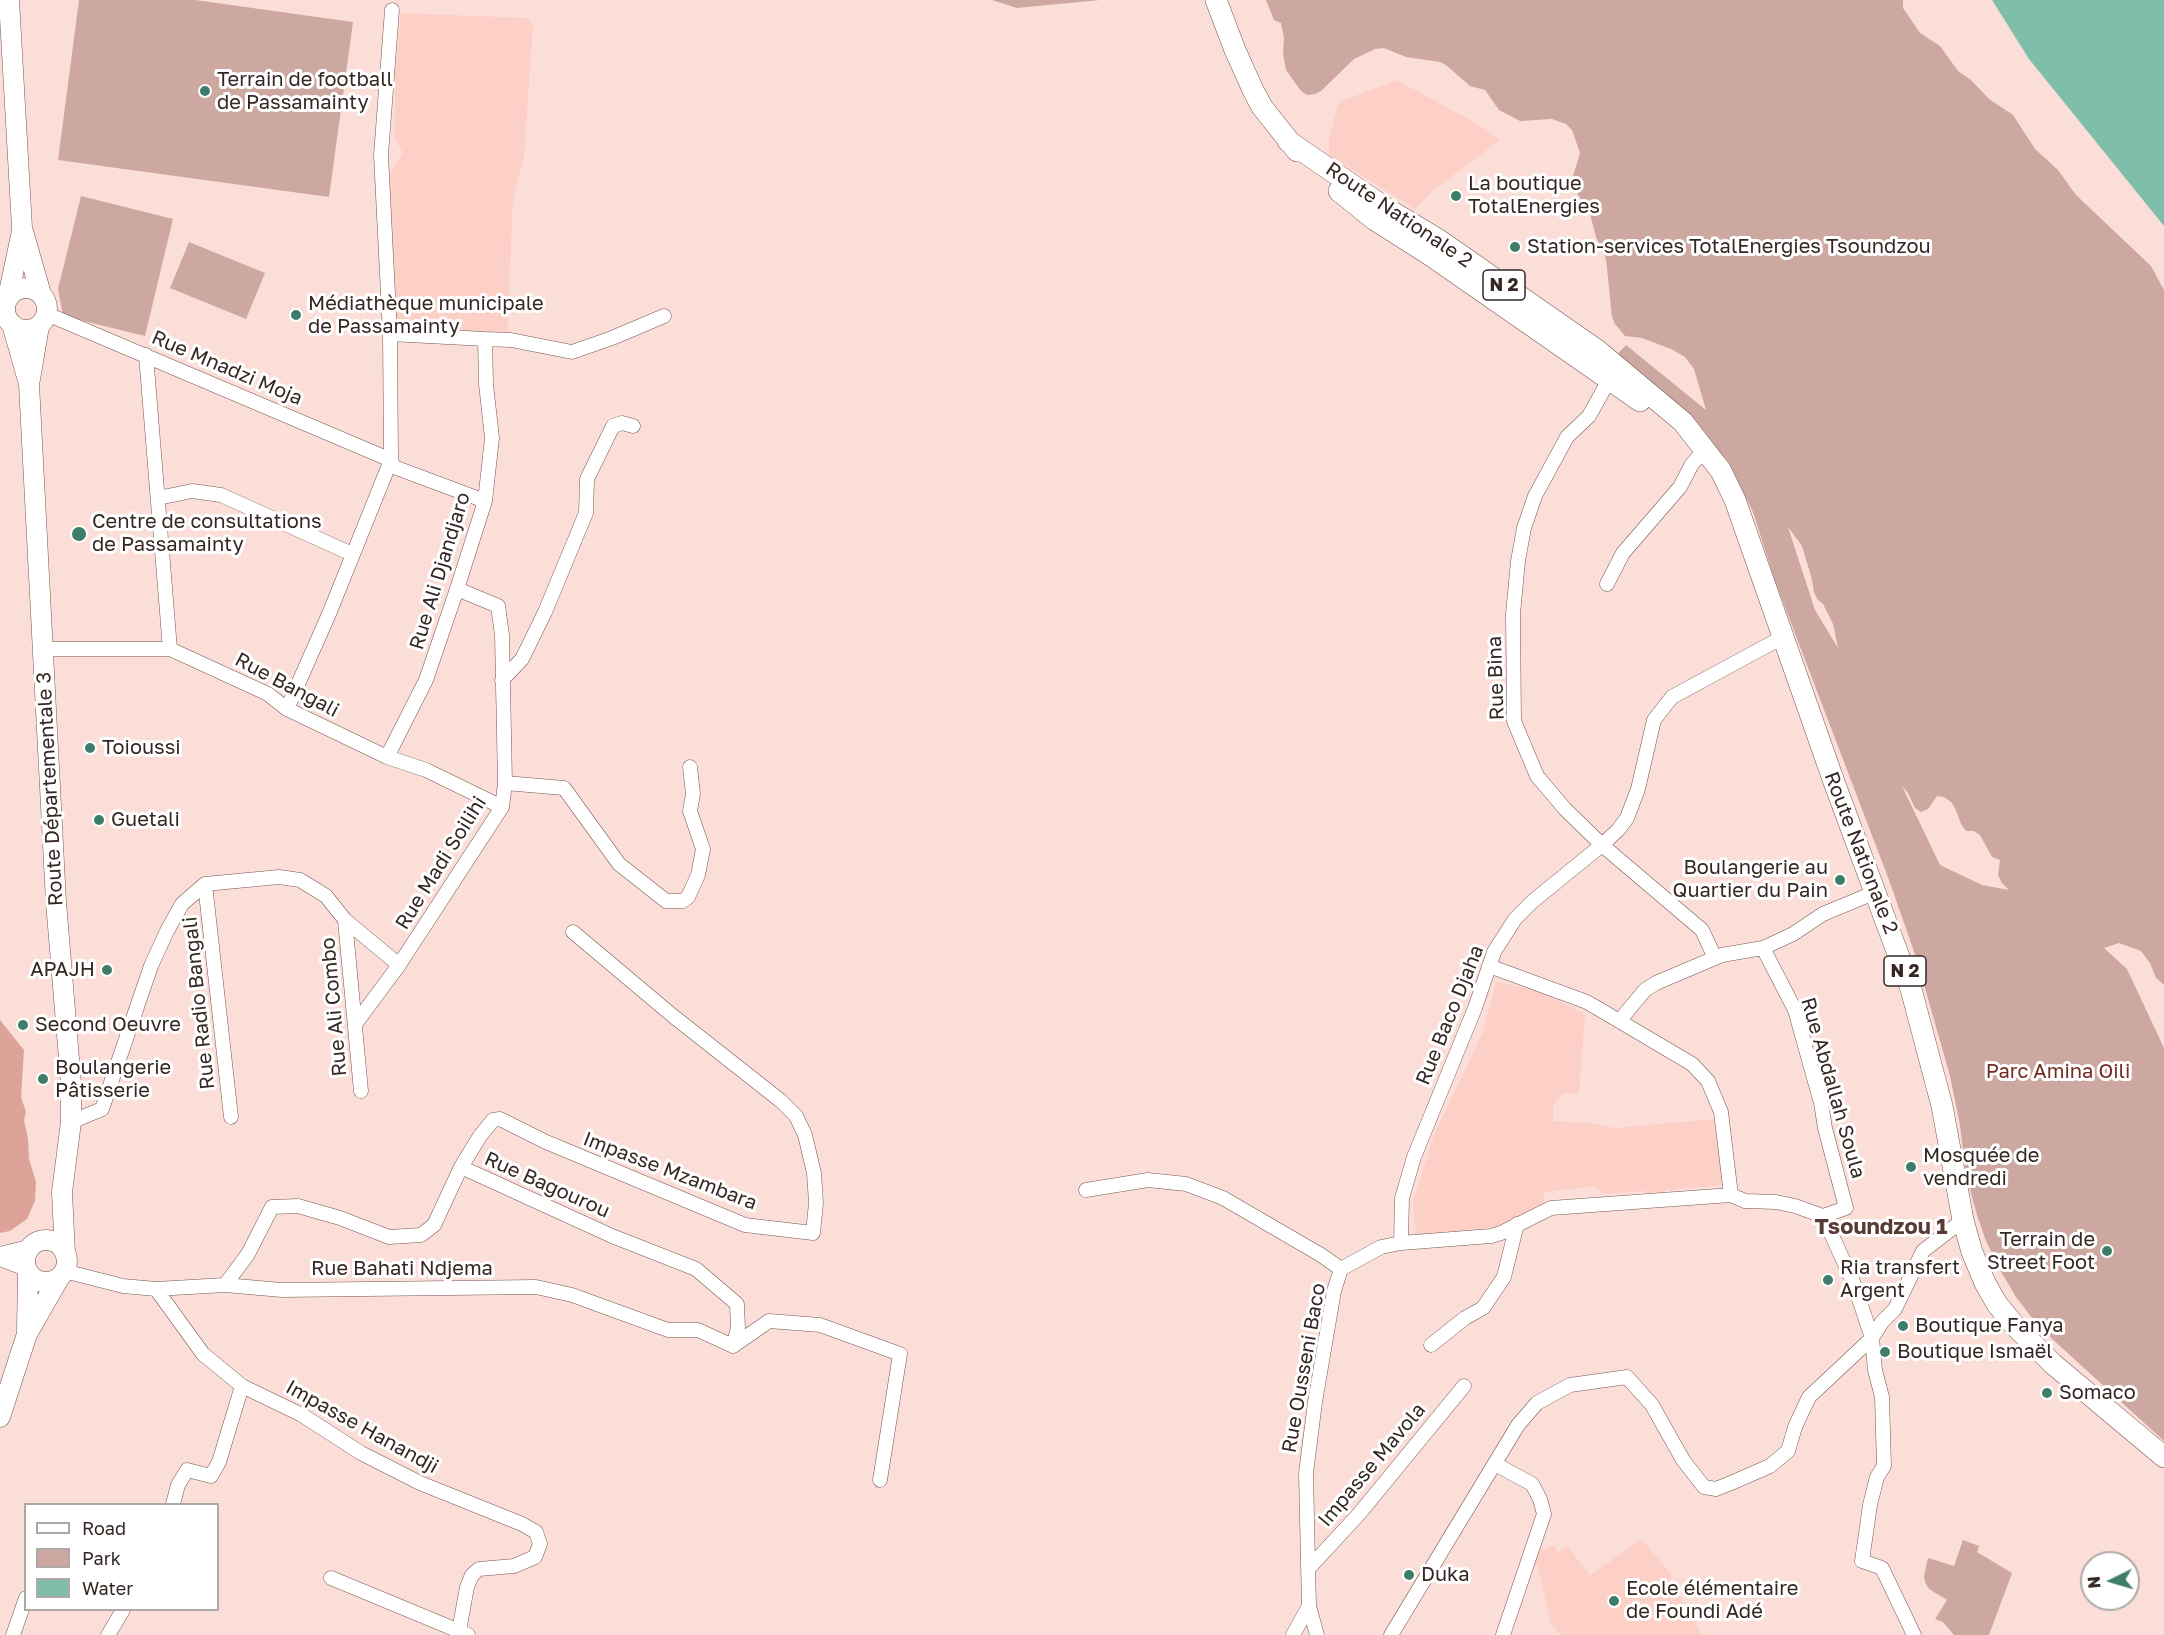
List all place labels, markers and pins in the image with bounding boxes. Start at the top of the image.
place label: Terrain de football de Passamainty [217,68,393,115]
marker: Terrain de football de Passamainty [198,84,212,98]
place label: La boutique TotalEnergies [1468,172,1600,219]
marker: La boutique TotalEnergies [1449,189,1463,203]
place label: Station-services TotalEnergies Tsoundzou [1527,235,1931,259]
marker: Station-services TotalEnergies Tsoundzou [1508,240,1522,254]
place label: Médiathèque municipale de Passamainty [308,292,544,339]
marker: Médiathèque municipale de Passamainty [289,308,303,322]
place label: Centre de consultations de Passamainty [92,510,322,557]
marker: Centre de consultations de Passamainty [70,525,88,543]
place label: Toioussi [102,736,181,760]
marker: Toioussi [83,741,97,755]
place label: Guetali [111,808,180,832]
marker: Guetali [92,813,106,827]
place label: Boulangerie au Quartier du Pain [1673,856,1828,903]
marker: Boulangerie au Quartier du Pain [1833,873,1847,887]
place label: APAJH [30,958,95,982]
marker: APAJH [100,963,114,977]
place label: Second Oeuvre [35,1013,181,1037]
marker: Second Oeuvre [16,1018,30,1032]
place label: Boulangerie Pâtisserie [55,1056,171,1103]
marker: Boulangerie Pâtisserie [36,1072,50,1086]
place label: Mosquée de vendredi [1923,1144,2039,1191]
marker: Mosquée de vendredi [1904,1160,1918,1174]
place label: Terrain de Street Foot [1987,1228,2095,1275]
marker: Terrain de Street Foot [2100,1244,2114,1258]
place label: Ria transfert Argent [1840,1256,1960,1303]
marker: Ria transfert Argent [1821,1273,1835,1287]
place label: Boutique Fanya [1915,1314,2063,1338]
marker: Boutique Fanya [1896,1319,1910,1333]
place label: Boutique Ismaël [1897,1340,2053,1364]
marker: Boutique Ismaël [1878,1345,1892,1359]
place label: Somaco [2059,1381,2136,1405]
marker: Somaco [2040,1386,2054,1400]
place label: Duka [1421,1563,1469,1587]
marker: Duka [1402,1568,1416,1582]
place label: Ecole élémentaire de Foundi Adé [1626,1577,1798,1624]
marker: Ecole élémentaire de Foundi Adé [1607,1594,1621,1608]

